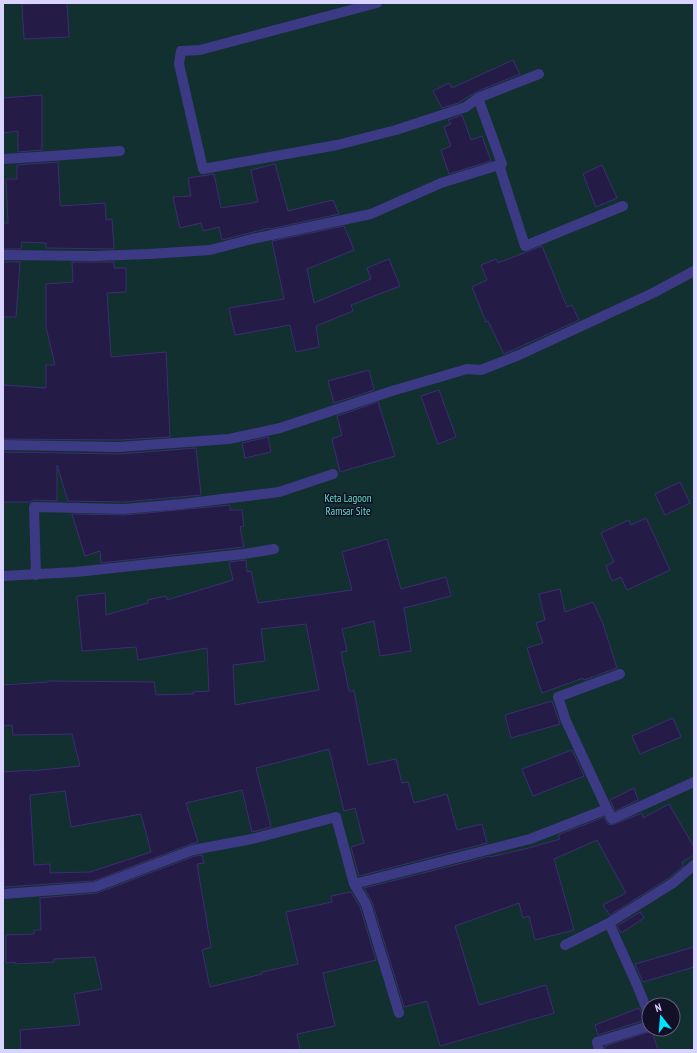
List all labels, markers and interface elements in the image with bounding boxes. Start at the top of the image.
park label: Keta Lagoon Ramsar Site [324,491,372,518]
north arrow [641,997,681,1037]
text: N [653,1000,663,1015]

